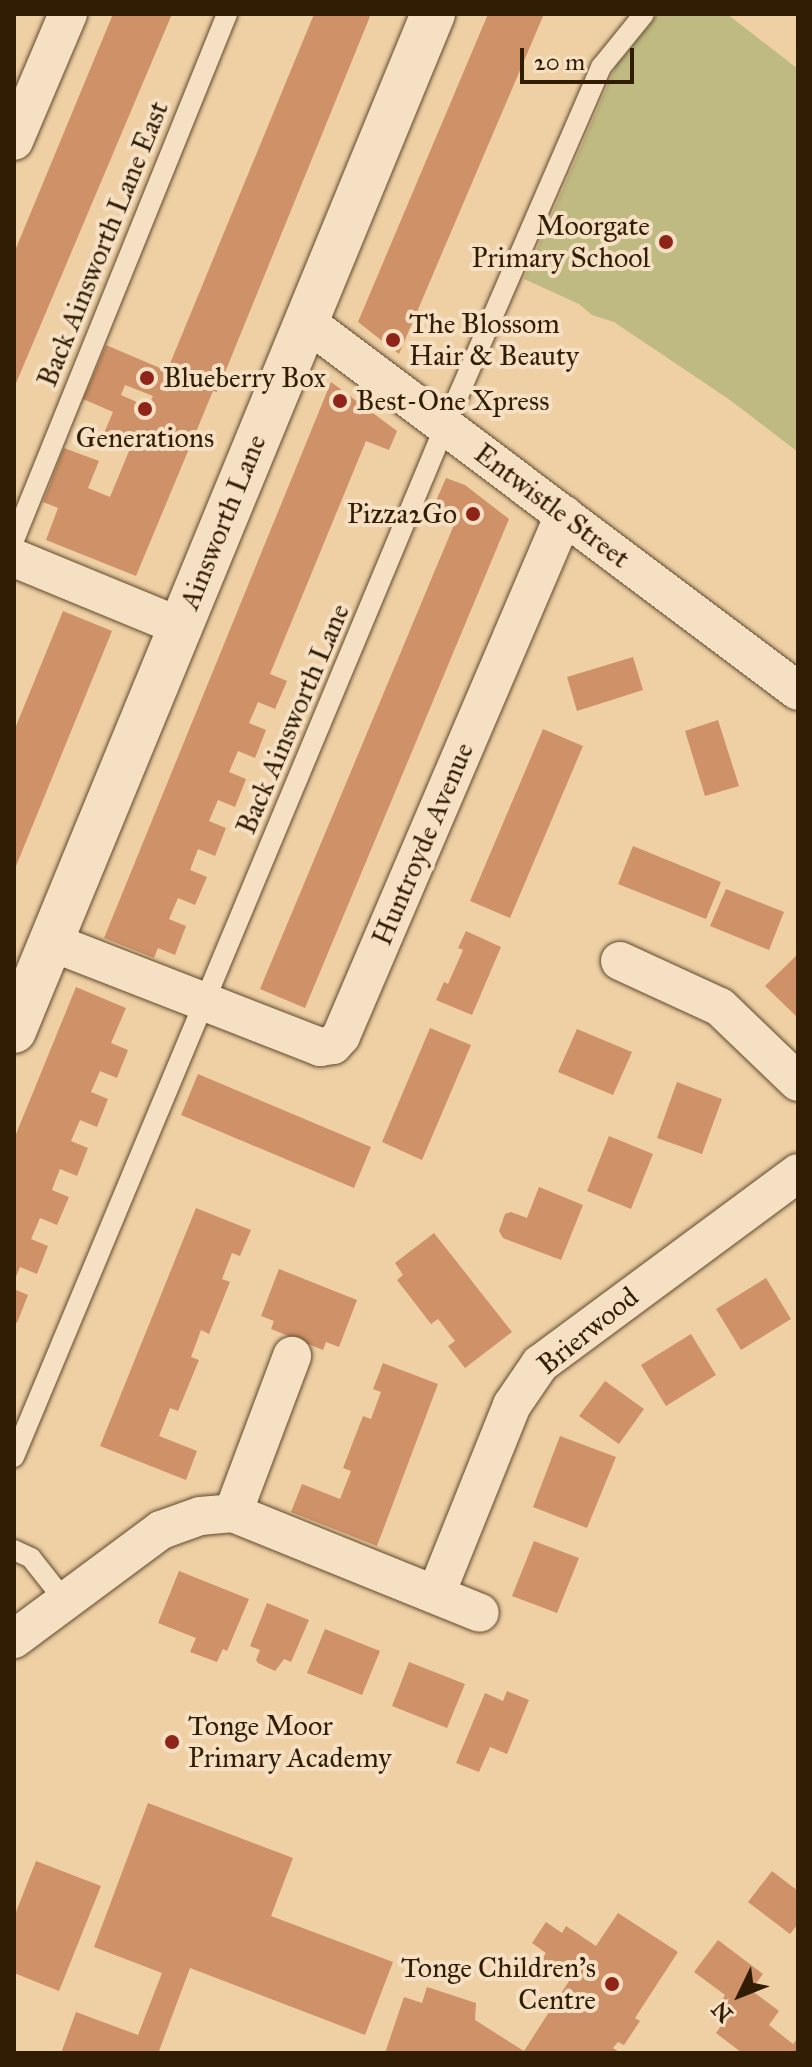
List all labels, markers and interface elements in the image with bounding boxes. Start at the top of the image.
scale bar [524,32,638,82]
text: 20 m [534,47,585,77]
street label: Back Ainsworth Lane East [30,96,176,392]
place label: Moorgate Primary School [471,209,650,275]
marker: Moorgate Primary School [657,233,675,251]
place label: The Blossom Hair & Beauty [409,307,579,373]
marker: The Blossom Hair & Beauty [384,331,402,349]
place label: Blueberry Box [163,361,326,395]
marker: Blueberry Box [138,369,156,387]
place label: Best-One Xpress [356,384,549,418]
marker: Best-One Xpress [331,392,349,410]
marker: Generations [136,400,154,418]
place label: Generations [76,421,214,455]
street label: Ainsworth Lane [173,430,273,614]
street label: Entwistle Street [468,437,636,575]
place label: Pizza2Go [347,497,457,531]
marker: Pizza2Go [464,505,482,523]
street label: Back Ainsworth Lane [229,599,357,839]
street label: Huntroyde Avenue [365,738,481,950]
street label: Brierwood [531,1280,645,1382]
place label: Tonge Moor Primary Academy [188,1709,391,1775]
marker: Tonge Moor Primary Academy [163,1733,181,1751]
place label: Tonge Children's Centre [401,1951,596,2017]
north arrow [700,1955,780,2035]
marker: Tonge Children's Centre [603,1975,621,1993]
text: N [706,1996,738,2028]

